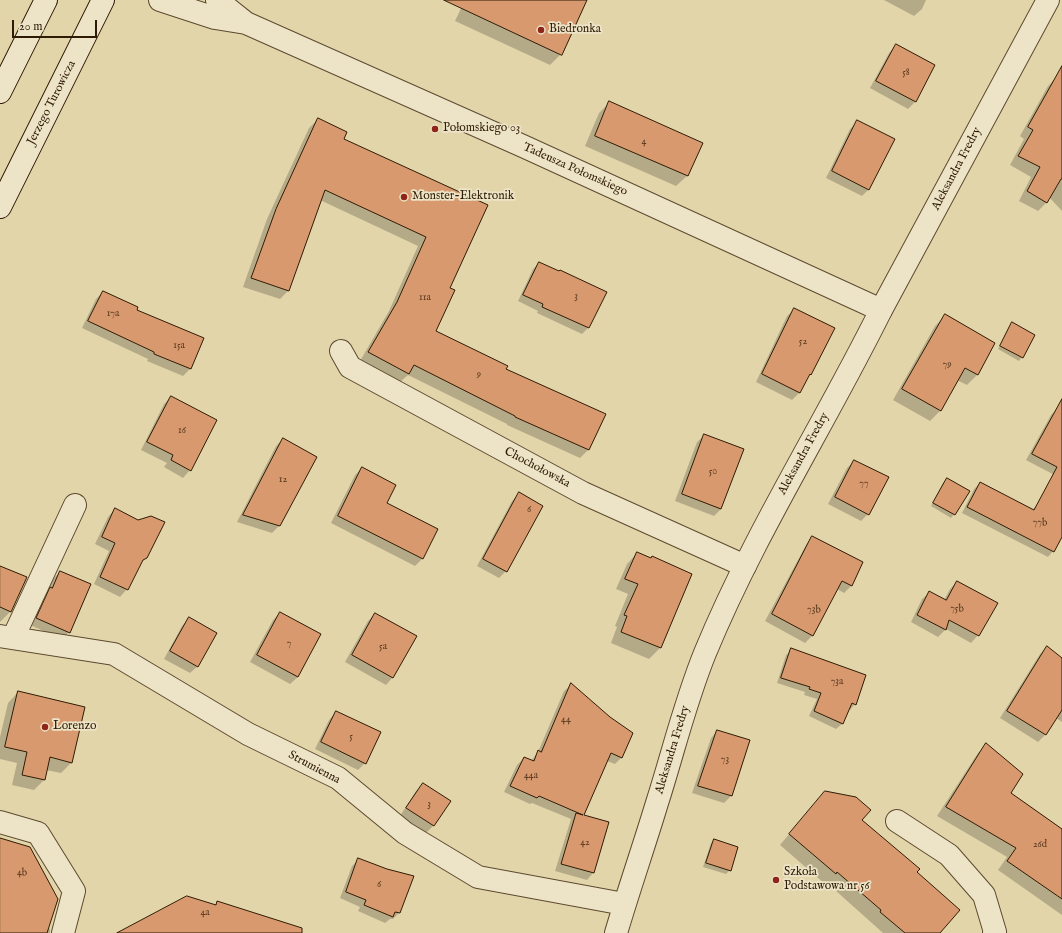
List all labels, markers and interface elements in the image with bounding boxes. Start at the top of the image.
scale bar [14,12,99,38]
text: 20 m [19,19,42,34]
place label: Biedronka [549,23,601,37]
marker: Biedronka [536,25,546,35]
street label: Jerzego Turowicza [25,58,79,148]
house number: 58 [902,67,910,79]
place label: Połomskiego 03 [443,122,520,136]
marker: Połomskiego 03 [430,124,440,134]
street label: Aleksandra Fredry [929,125,985,213]
house number: 4 [642,136,646,148]
street label: Tadeusza Połomskiego [520,140,630,200]
place label: Monster-Elektronik [412,190,514,204]
marker: Monster-Elektronik [399,192,409,202]
house number: 3 [574,291,578,303]
house number: 11a [419,292,431,304]
house number: 17a [107,308,119,320]
house number: 52 [799,336,807,348]
house number: 15a [173,340,185,352]
house number: 79 [942,359,952,371]
house number: 9 [477,369,481,381]
street label: Aleksandra Fredry [775,410,833,498]
house number: 16 [178,425,186,437]
street label: Chochołowska [502,445,572,491]
house number: 50 [709,466,717,478]
house number: 12 [279,474,287,486]
house number: 77 [859,478,869,490]
house number: 6 [527,504,531,516]
house number: 77b [1033,517,1047,529]
house number: 75b [950,603,964,615]
house number: 73b [807,604,821,616]
house number: 7 [287,638,291,650]
house number: 5a [379,641,387,653]
house number: 73a [831,676,843,688]
street label: Aleksandra Fredry [653,704,693,796]
house number: 44 [561,714,571,726]
place label: Lorenzo [53,720,96,734]
marker: Lorenzo [40,722,50,732]
house number: 5 [349,731,353,743]
street label: Strumienna [286,748,342,788]
house number: 73 [721,754,729,766]
house number: 44a [524,770,538,782]
house number: 3 [427,799,431,811]
house number: 42 [580,837,590,849]
house number: 26d [1033,839,1047,851]
place label: Szkoła Podstawowa nr 56 [784,866,870,894]
house number: 4b [17,867,27,879]
marker: Szkoła Podstawowa nr 56 [771,875,781,885]
house number: 6 [377,879,381,891]
house number: 4a [200,907,210,919]

